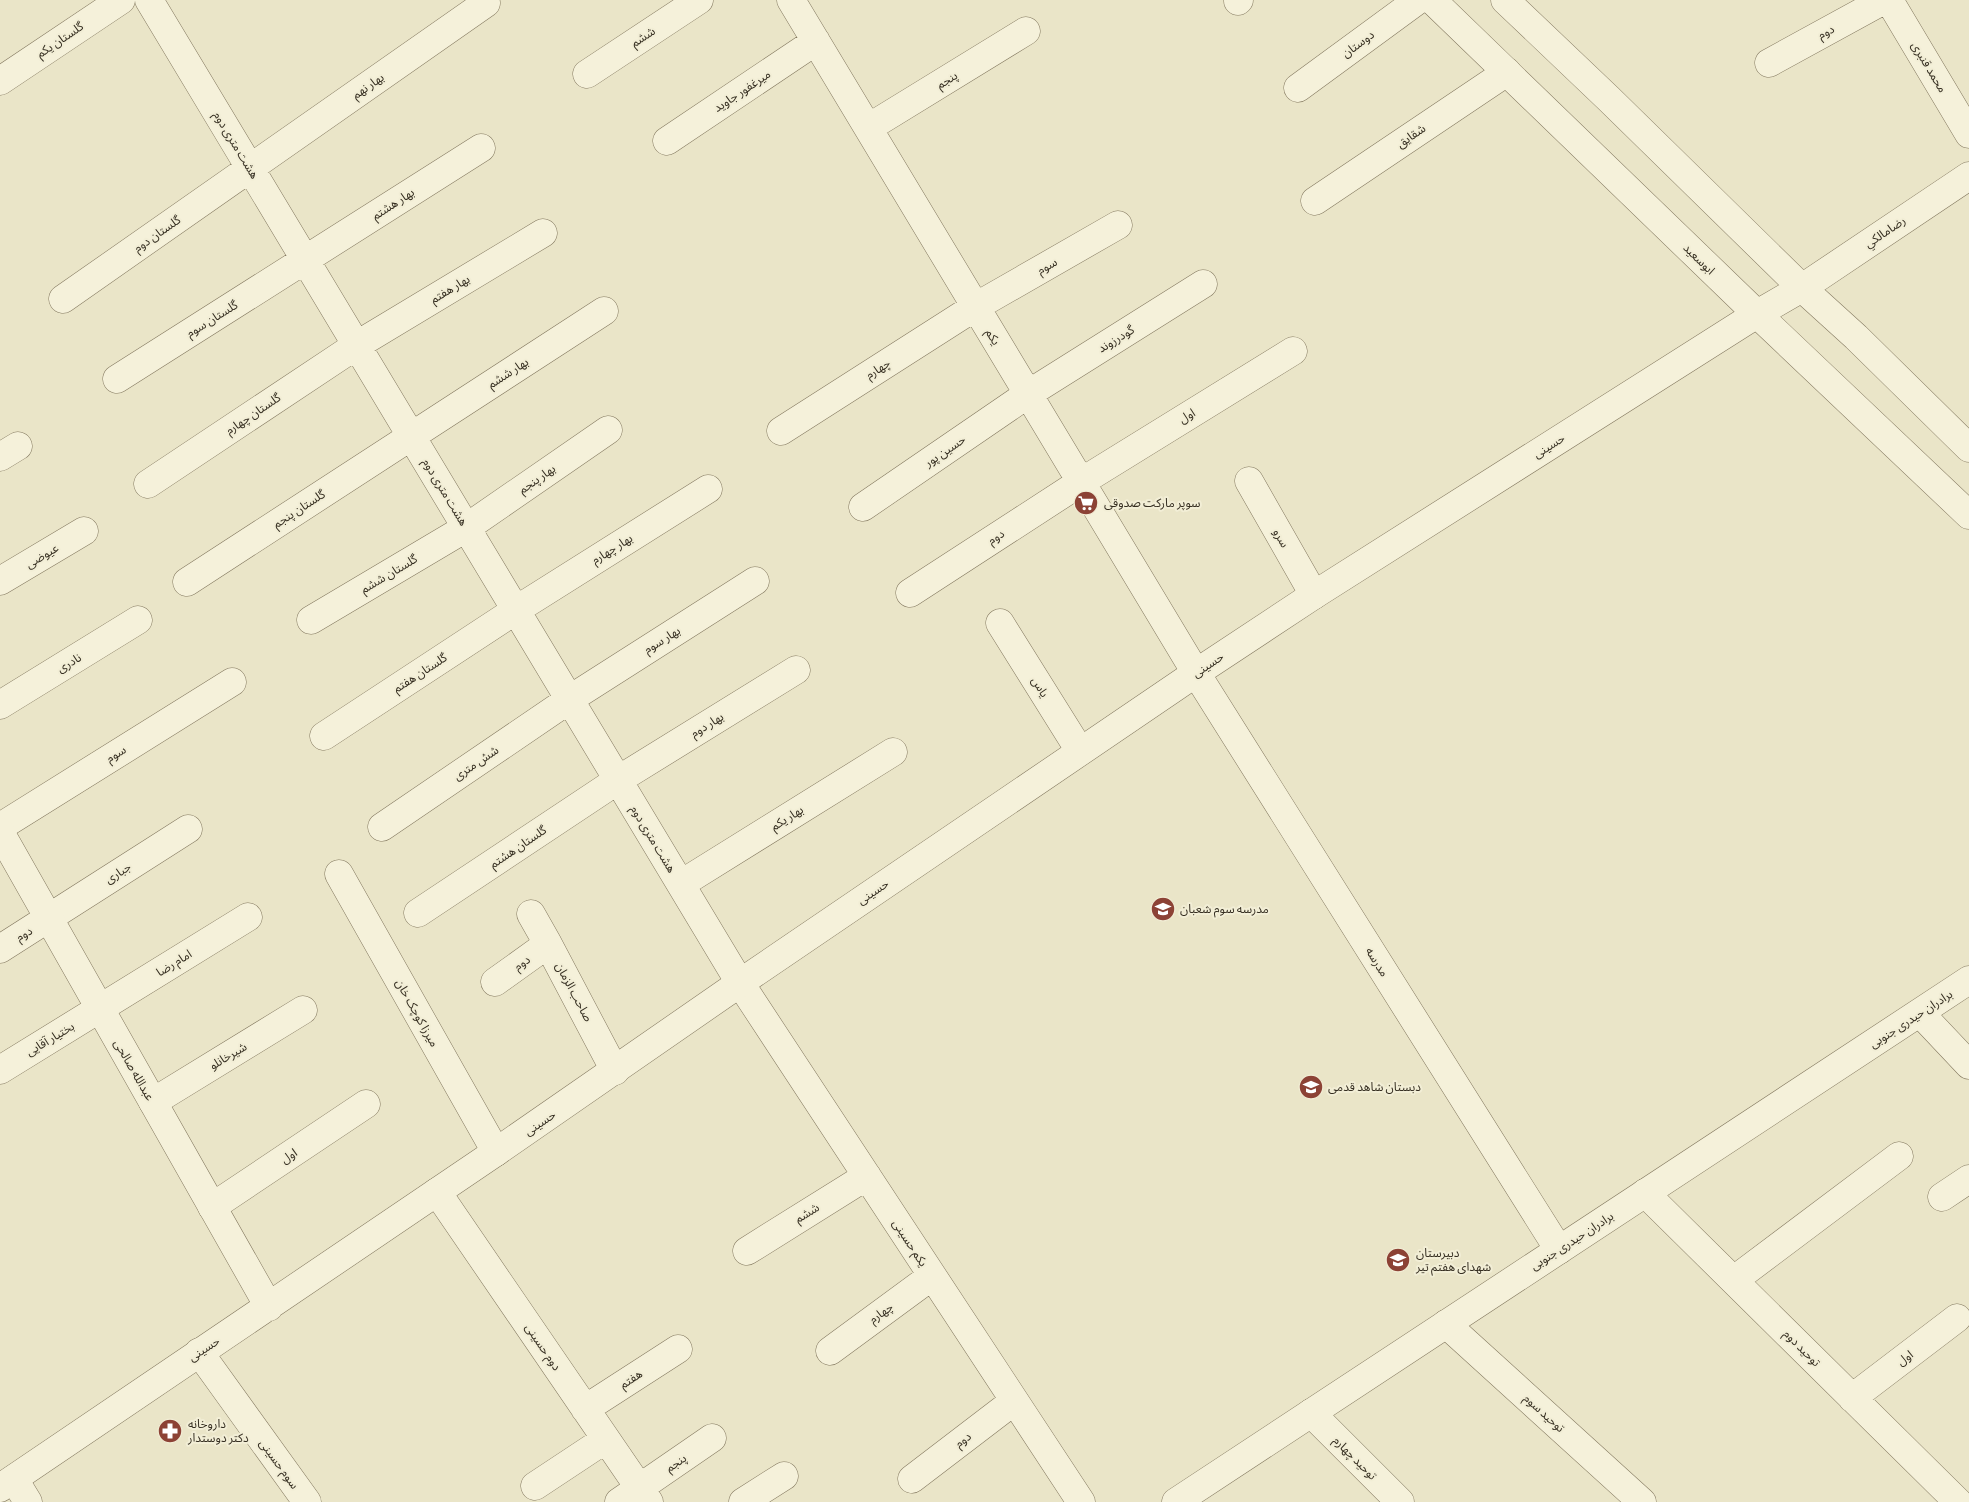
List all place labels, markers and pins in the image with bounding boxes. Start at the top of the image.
supermarket icon: سوپر مارکت صدوقی [1073,490,1099,516]
place label: سوپر مارکت صدوقی [1104,496,1200,511]
school or university icon: مدرسه سوم شعبان [1150,896,1176,922]
place label: مدرسه سوم شعبان [1180,902,1269,918]
school or university icon: دبستان شاهد قدمی [1298,1074,1324,1100]
place label: دبستان شاهد قدمی [1328,1080,1421,1094]
place label: دبیرستان شهدای هفتم تیر [1415,1246,1491,1276]
school or university icon: دبیرستان شهدای هفتم تیر [1385,1247,1411,1273]
place label: داروخانه دکتر دوستدار [187,1417,249,1445]
pharmacy icon: داروخانه دکتر دوستدار [157,1418,183,1444]

